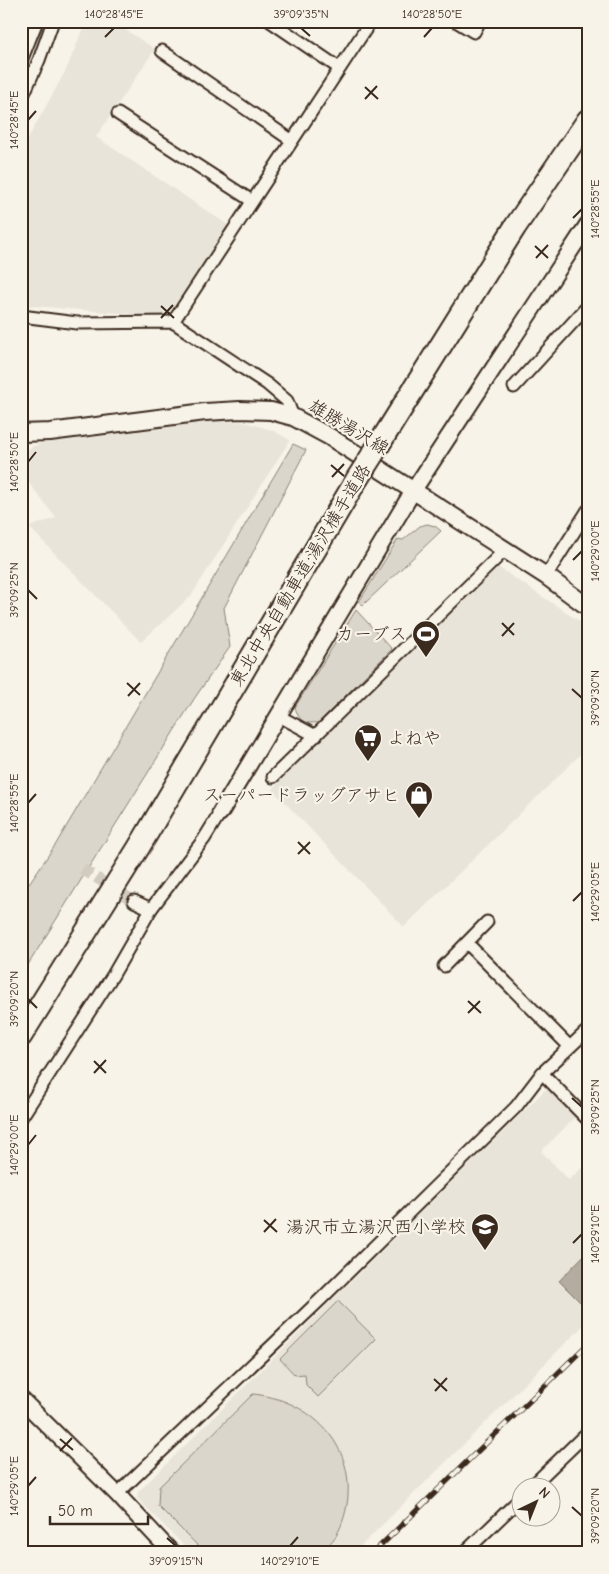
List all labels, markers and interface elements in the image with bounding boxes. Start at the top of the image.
text: 140°28'45"E [85,7,143,21]
text: 39°09'35"N [273,7,329,21]
text: 140°28'50"E [402,7,462,21]
text: 140°28'45"E [7,91,21,149]
text: 140°28'55"E [588,179,602,239]
street label: 雄勝湯沢線 [305,395,393,460]
text: 140°28'50"E [7,432,21,492]
street label: 東北中央自動車道;湯沢横手道路 [226,460,375,690]
text: 140°29'00"E [588,521,602,581]
text: 39°09'25"N [7,562,21,618]
sports icon: カーブス [411,619,441,658]
place label: カーブス [336,624,407,645]
text: 39°09'30"N [588,670,602,726]
supermarket icon: よねや [353,723,383,762]
place label: よねや [387,728,441,749]
text: 140°28'55"E [7,773,21,833]
shop icon: スーパードラッグアサヒ [404,780,434,819]
place label: スーパードラッグアサヒ [203,785,400,806]
text: 140°29'05"E [588,862,602,922]
text: 39°09'20"N [7,971,21,1027]
text: 39°09'25"N [588,1079,602,1135]
text: 140°29'00"E [7,1115,21,1175]
text: 140°29'10"E [588,1205,602,1263]
school or university icon: 湯沢市立湯沢西小学校 [470,1212,500,1251]
place label: 湯沢市立湯沢西小学校 [286,1217,466,1238]
text: 140°29'05"E [7,1456,21,1516]
north arrow [512,1476,562,1526]
text: N [535,1484,554,1502]
text: 39°09'20"N [588,1488,602,1544]
scale bar [50,1494,148,1526]
text: 50 m [58,1502,93,1520]
text: 39°09'15"N [149,1554,203,1568]
text: 140°29'10"E [261,1554,319,1568]

